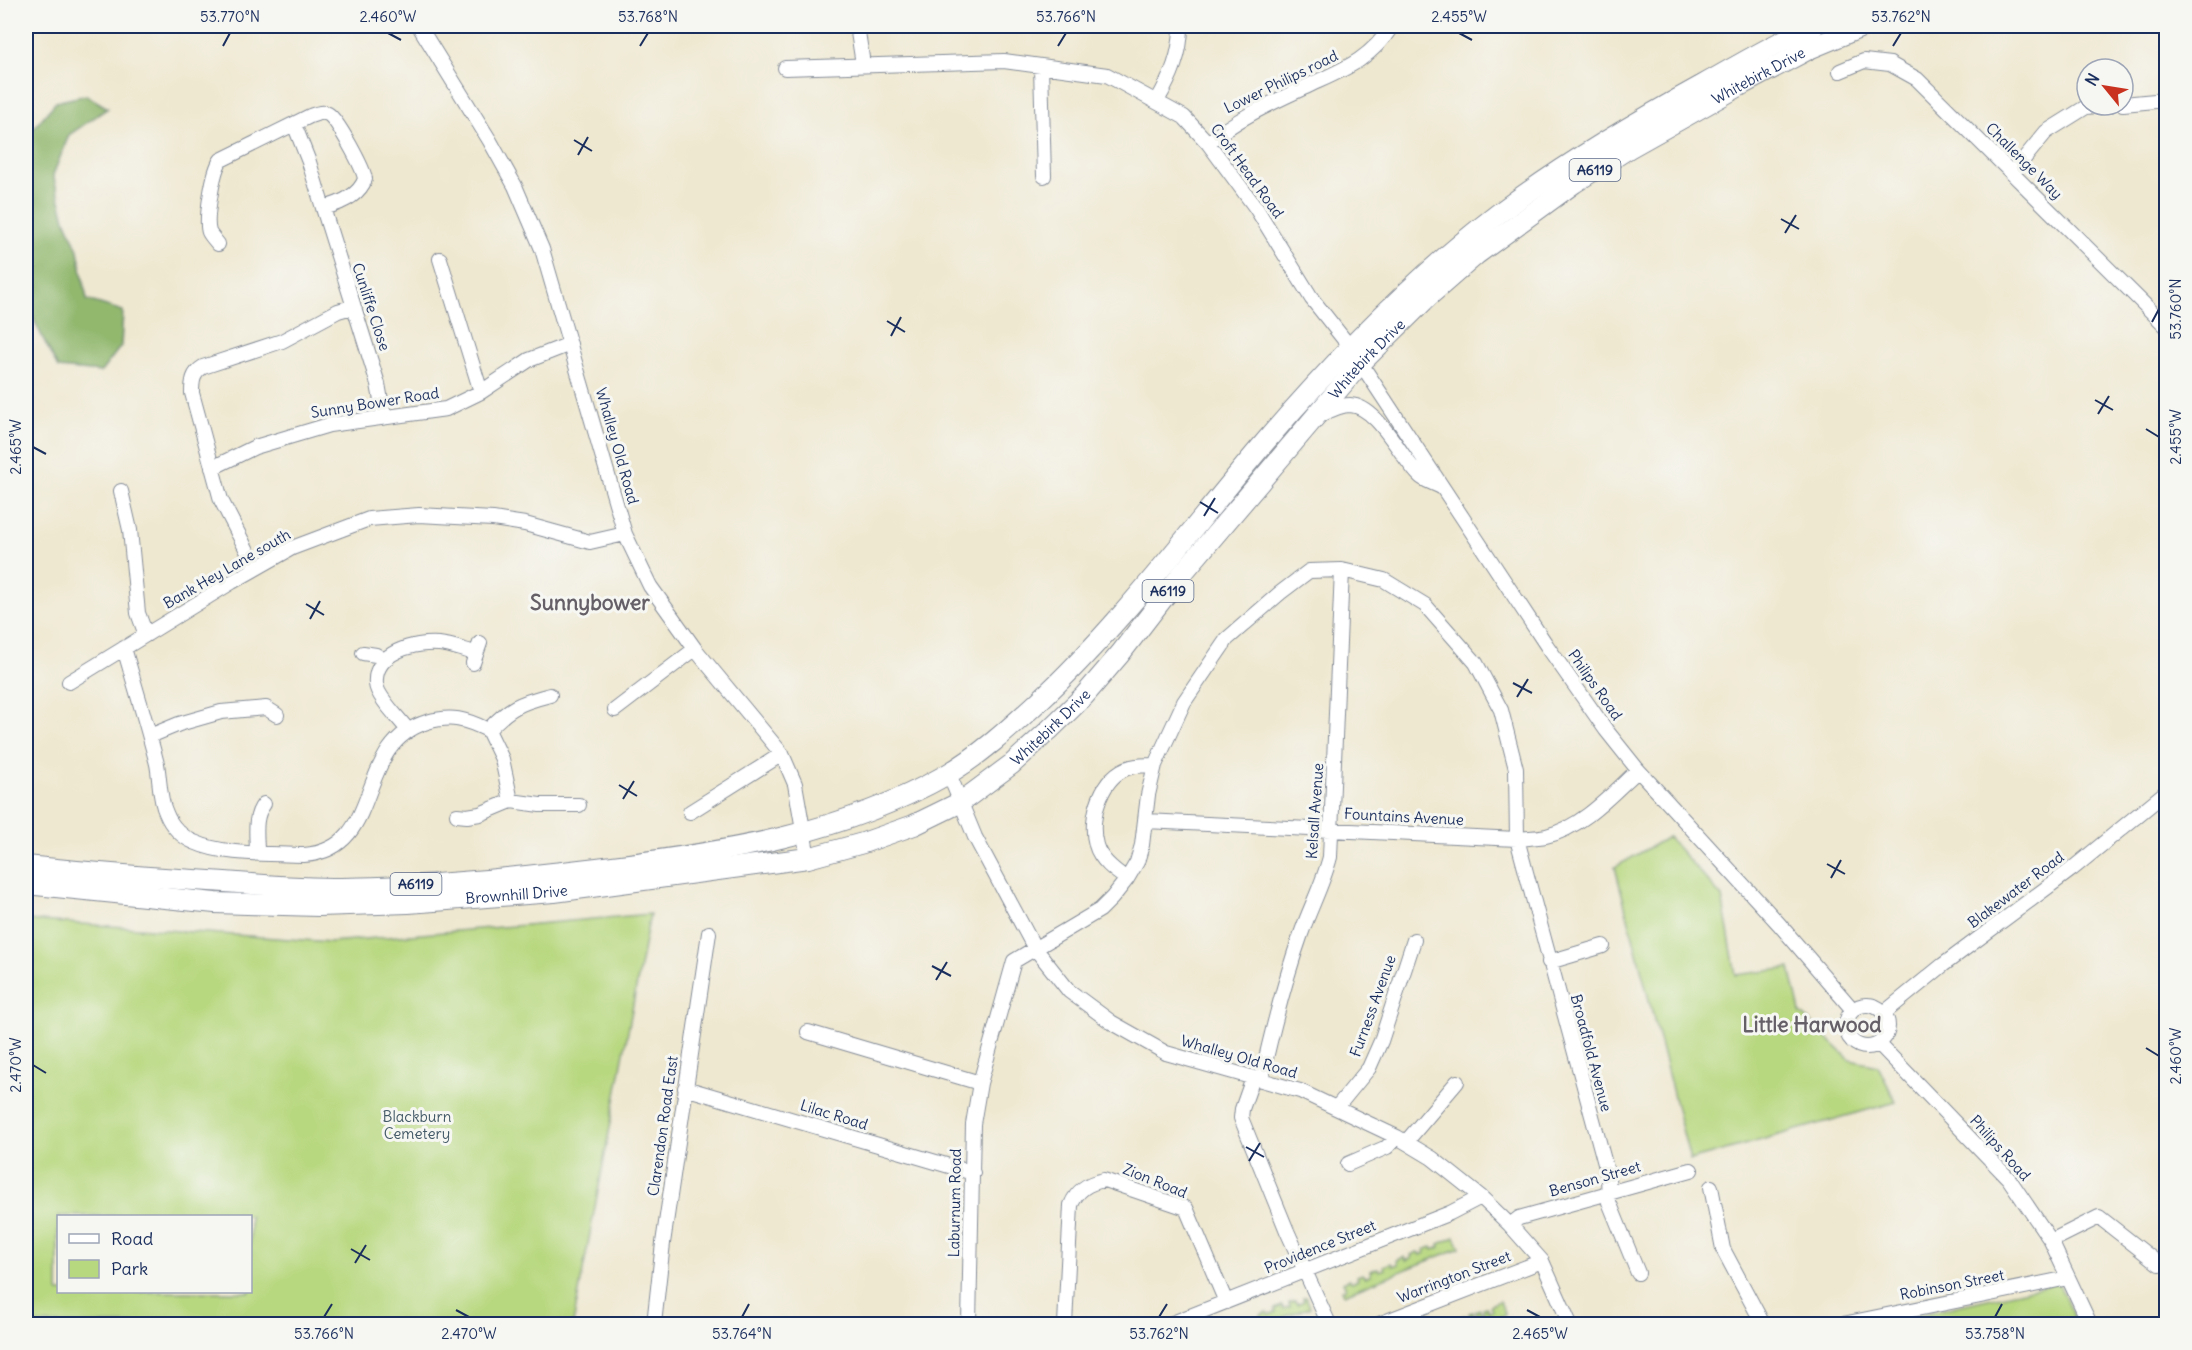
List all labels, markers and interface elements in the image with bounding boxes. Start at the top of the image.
text: 53.770°N [200,7,260,26]
text: 2.460°W [360,7,417,26]
text: 53.768°N [618,7,678,26]
text: 53.766°N [1036,7,1096,26]
text: 2.455°W [1431,7,1487,26]
text: 53.762°N [1871,7,1931,26]
street label: Whitebirk Drive [1708,43,1808,108]
street label: Lower Philips road [1221,46,1341,117]
north arrow [2075,57,2135,117]
text: N [2081,70,2103,89]
street label: Challenge Way [1982,118,2067,203]
street label: Croft Head Road [1207,120,1288,222]
road number: A6119 [1570,159,1620,181]
street label: Cunliffe Close [348,260,395,353]
text: 53.760°N [2166,278,2185,340]
street label: Whitebirk Drive [1324,315,1409,403]
street label: Sunny Bower Road [309,383,441,422]
street label: Whalley Old Road [592,385,643,506]
text: 2.455°W [2166,409,2185,465]
text: 2.465°W [6,419,25,475]
street label: Bank Hey Lane south [160,524,294,613]
road number: A6119 [1142,580,1194,602]
district label: Sunnybower [530,589,650,616]
street label: Philips Road [1564,646,1627,724]
street label: Whitebirk Drive [1006,685,1095,770]
street label: Kelsall Avenue [1302,762,1327,860]
street label: Fountains Avenue [1344,804,1464,829]
street label: Blakewater Road [1964,847,2068,932]
road number: A6119 [390,873,442,895]
street label: Brownhill Drive [465,880,569,908]
street label: Furness Avenue [1345,952,1400,1059]
street label: Broadfold Avenue [1567,992,1616,1114]
district label: Little Harwood [1742,1011,1882,1038]
text: 2.460°W [2166,1027,2185,1084]
street label: Whalley Old Road [1179,1031,1300,1082]
text: 2.470°W [6,1037,25,1093]
street label: Clarendon Road East [643,1055,682,1197]
street label: Lilac Road [798,1095,870,1134]
park label: Blackburn Cemetery [383,1107,452,1143]
street label: Philips Road [1966,1111,2035,1185]
street label: Laburnum Road [944,1148,965,1258]
street label: Benson Street [1547,1156,1643,1201]
street label: Zion Road [1120,1159,1190,1202]
legend [57,1215,252,1293]
street label: Providence Street [1261,1216,1378,1278]
text: Road [111,1227,154,1250]
street label: Warrington Street [1394,1246,1513,1307]
text: Park [111,1257,148,1280]
street label: Robinson Street [1898,1265,2006,1304]
text: 53.766°N [294,1324,354,1343]
text: 2.470°W [441,1324,497,1343]
text: 53.764°N [712,1324,772,1343]
text: 53.762°N [1129,1324,1189,1343]
text: 2.465°W [1512,1324,1568,1343]
text: 53.758°N [1965,1324,2025,1343]

